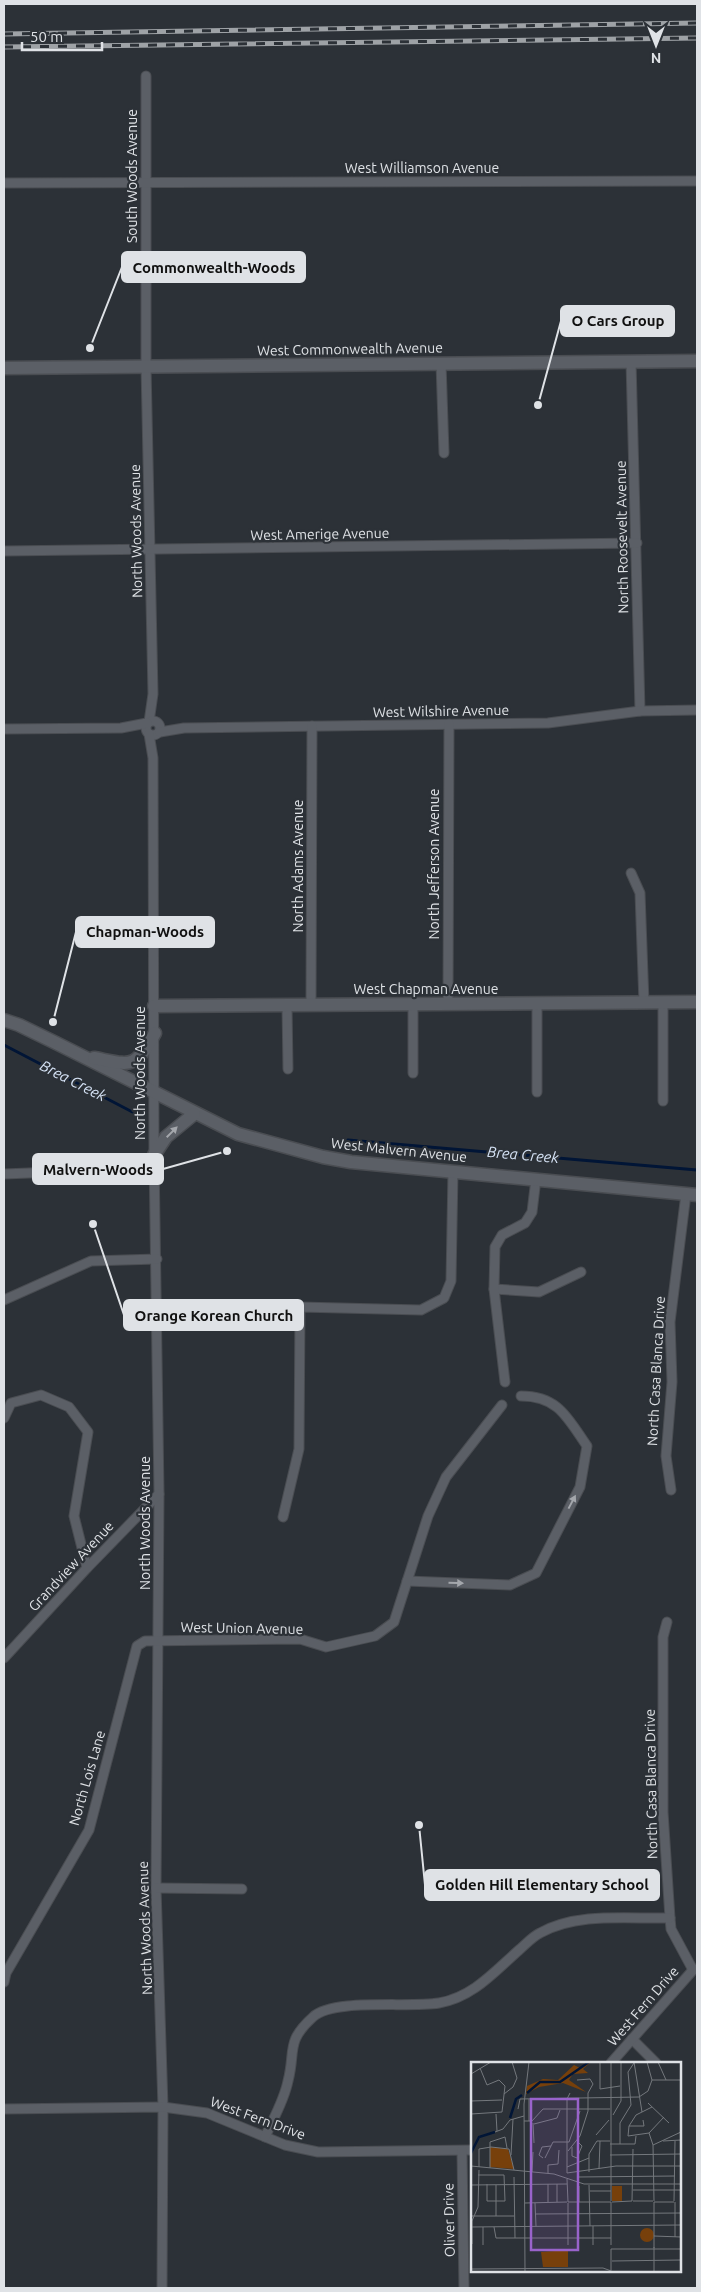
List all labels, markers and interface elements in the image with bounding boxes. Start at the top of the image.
scale bar [22,20,102,52]
north arrow [631,20,681,70]
text: 50 m [30,28,63,45]
text: N [651,50,661,66]
street label: South Woods Avenue [124,109,140,243]
street label: West Williamson Avenue [345,160,499,176]
callout: Commonwealth-Woods [122,252,305,282]
text: Commonwealth-Woods [133,259,295,276]
callout: O Cars Group [561,306,674,336]
text: O Cars Group [571,312,665,329]
street label: West Commonwealth Avenue [257,339,443,359]
street label: North Roosevelt Avenue [613,460,631,614]
street label: North Woods Avenue [127,464,145,598]
street label: West Amerige Avenue [250,525,390,543]
street label: West Wilshire Avenue [373,702,509,720]
street label: North Jefferson Avenue [426,788,442,940]
street label: North Adams Avenue [290,799,306,933]
callout: Chapman-Woods [76,917,214,947]
text: Chapman-Woods [86,923,204,940]
street label: West Chapman Avenue [354,981,498,997]
street label: North Woods Avenue [132,1006,148,1140]
water label: Brea Creek [37,1057,109,1105]
one-way arrow [165,1127,177,1139]
street label: West Malvern Avenue [330,1135,468,1165]
water label: Brea Creek [486,1143,560,1166]
callout: Malvern-Woods [33,1154,163,1184]
text: Malvern-Woods [43,1161,153,1178]
street label: North Casa Blanca Drive [644,1296,668,1446]
callout: Orange Korean Church [124,1300,303,1330]
text: Orange Korean Church [135,1307,293,1324]
street label: North Woods Avenue [137,1456,153,1590]
one-way arrow [568,1495,577,1509]
street label: Grandview Avenue [25,1518,117,1614]
one-way arrow [448,1580,464,1588]
street label: West Union Avenue [180,1619,304,1637]
street label: North Casa Blanca Drive [642,1709,660,1859]
street label: North Lois Lane [66,1729,108,1827]
street label: North Woods Avenue [135,1861,155,1995]
callout: Golden Hill Elementary School [425,1870,659,1900]
text: Golden Hill Elementary School [435,1876,649,1893]
street label: West Fern Drive [604,1963,682,2049]
inset map [471,2062,681,2272]
street label: West Fern Drive [208,2093,308,2143]
street label: Oliver Drive [440,2183,458,2257]

